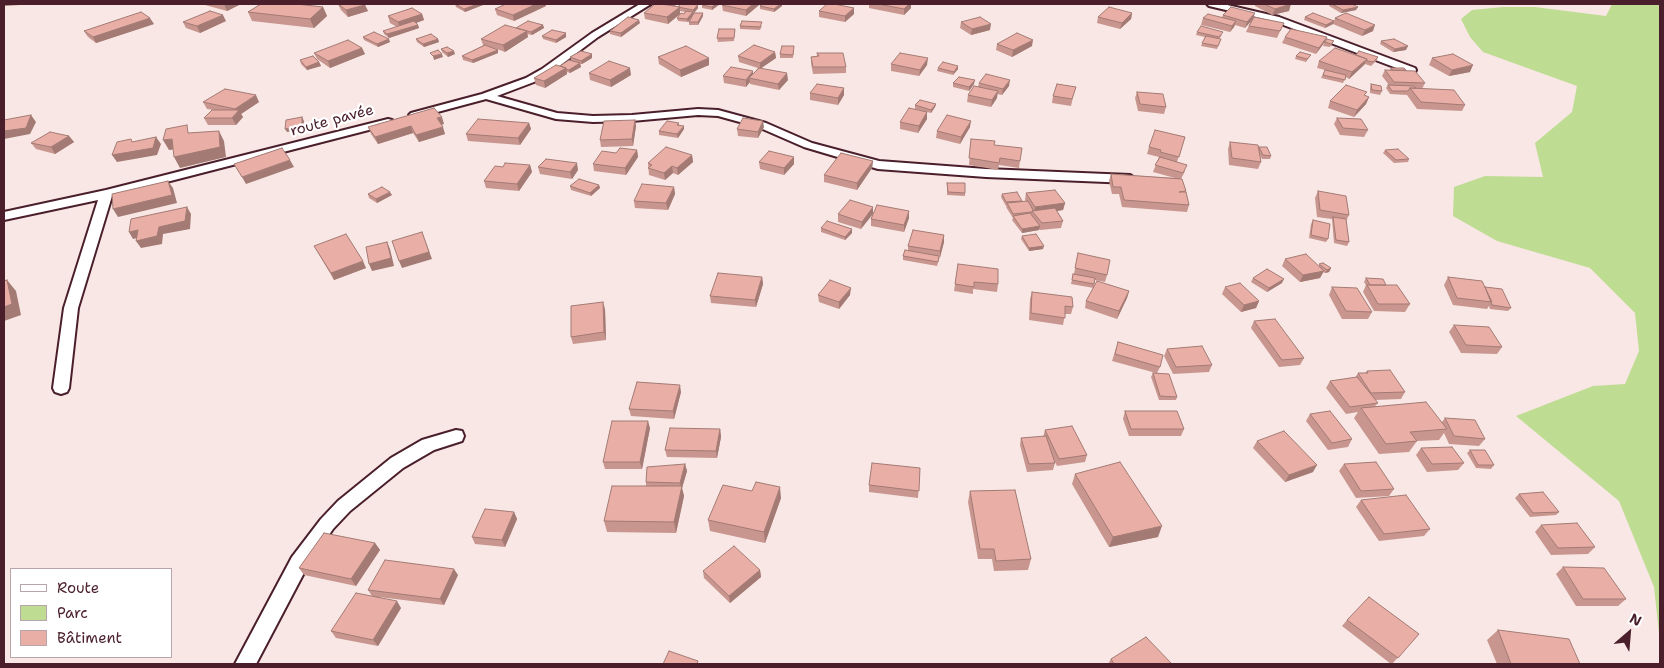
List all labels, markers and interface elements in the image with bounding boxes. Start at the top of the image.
street label: route pavée [288,101,376,141]
legend [10,568,172,658]
text: Route [57,578,99,598]
text: Parc [57,603,88,623]
north arrow [1604,608,1654,658]
text: N [1627,609,1645,630]
text: Bâtiment [57,628,122,648]

